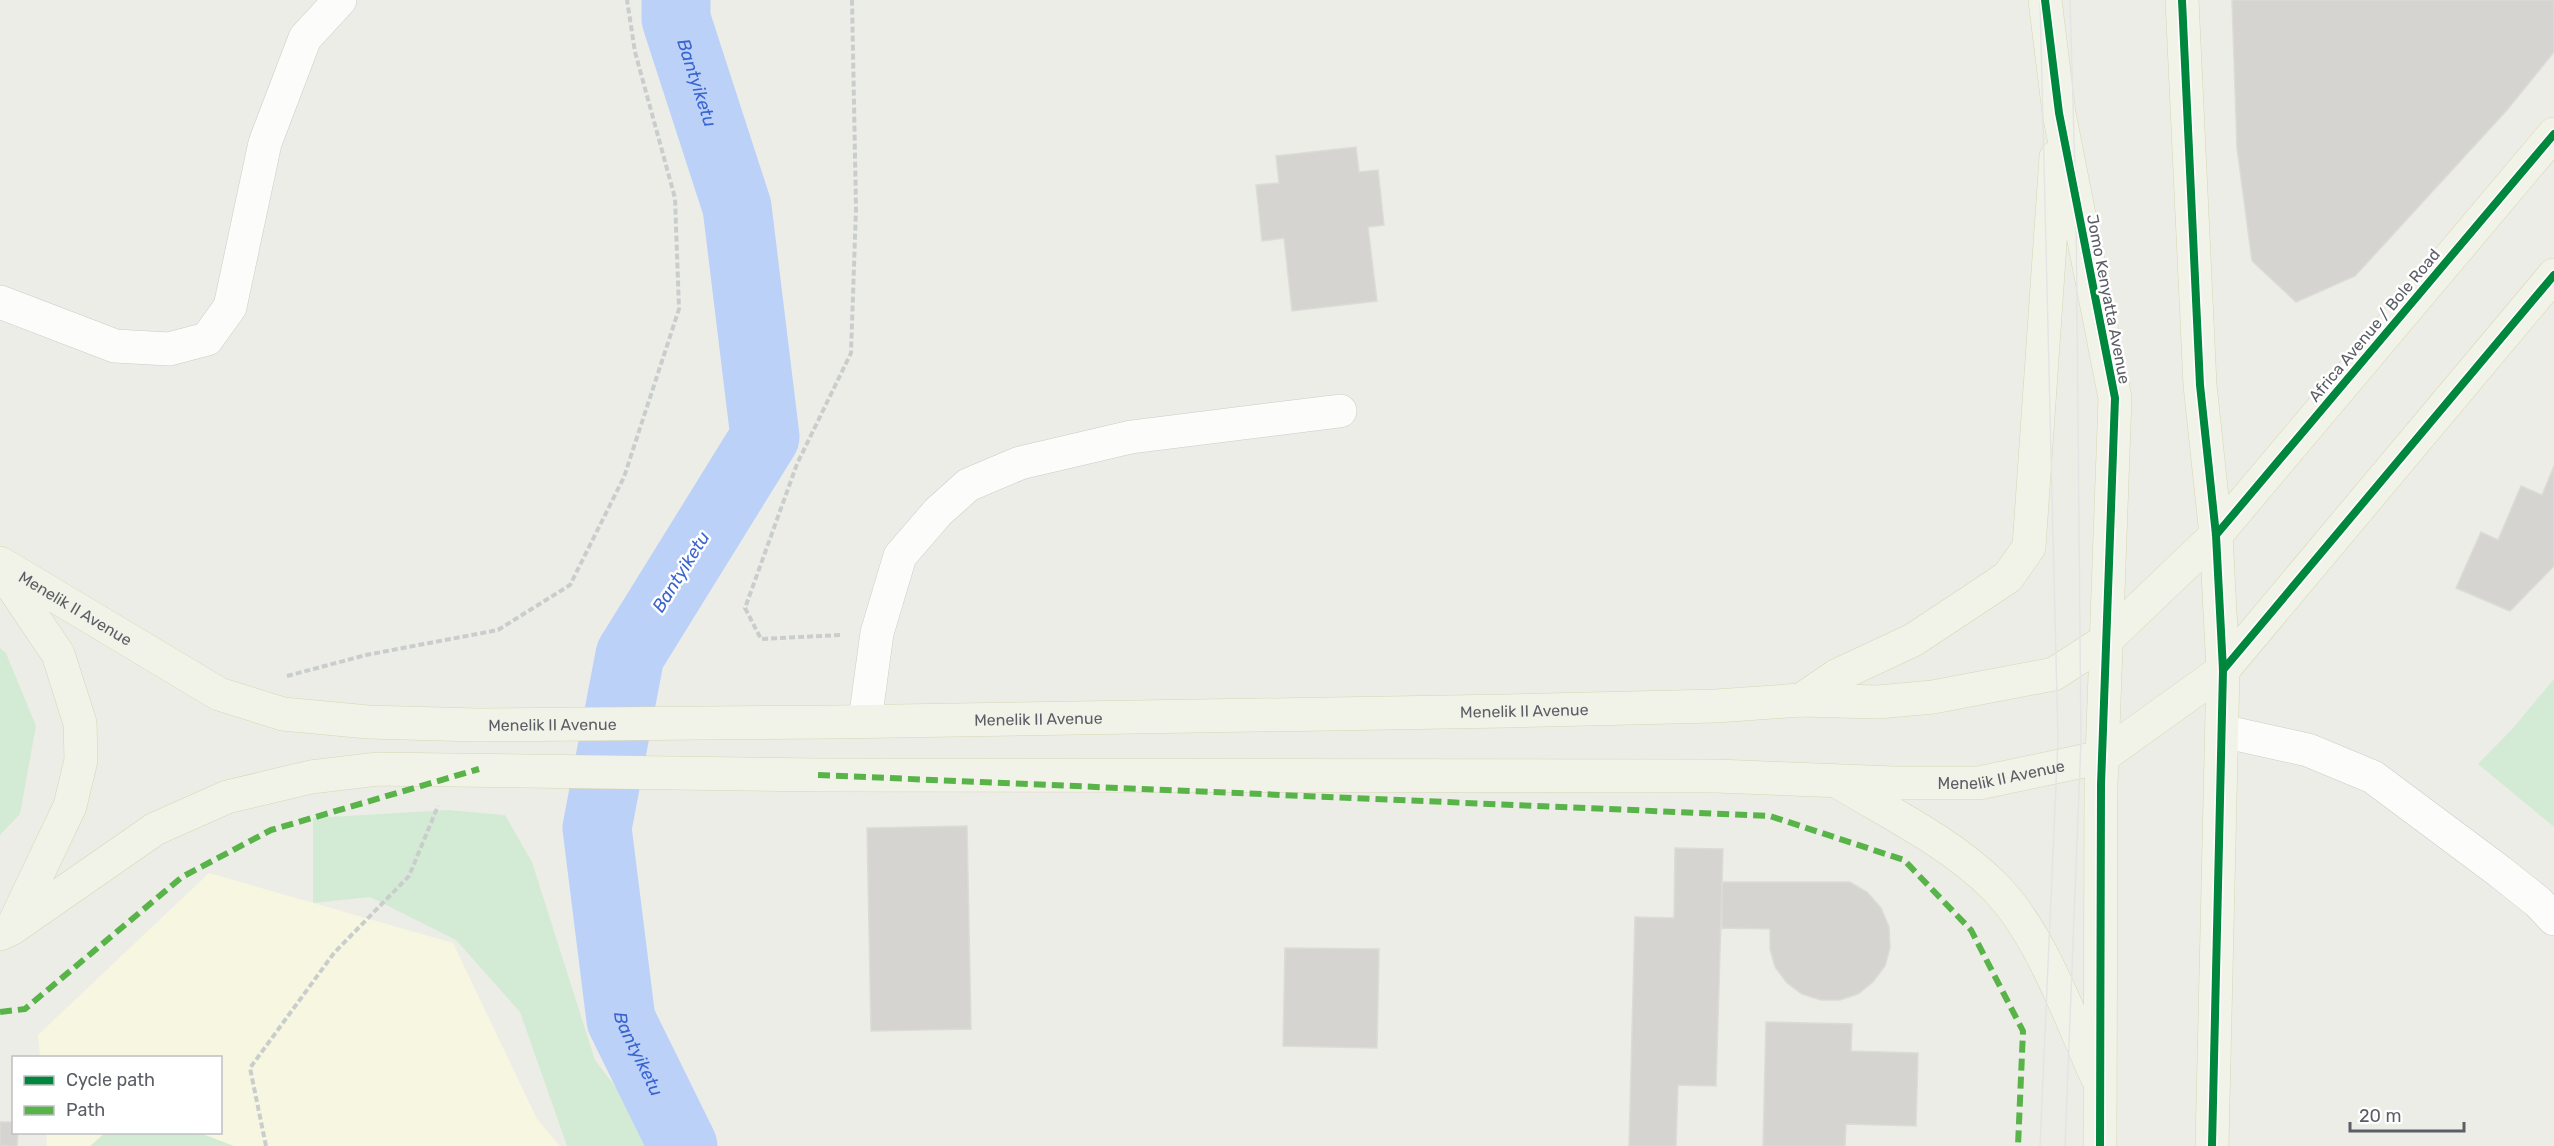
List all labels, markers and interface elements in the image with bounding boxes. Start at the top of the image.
water label: Bantyiketu [672,36,721,130]
street label: Jomo Kenyatta Avenue [2083,213,2134,386]
street label: Africa Avenue / Bole Road [2305,245,2444,406]
water label: Bantyiketu [647,527,715,617]
street label: Menelik II Avenue [15,567,135,650]
street label: Menelik II Avenue [1460,700,1589,722]
street label: Menelik II Avenue [974,709,1103,730]
street label: Menelik II Avenue [488,715,617,735]
street label: Menelik II Avenue [1938,756,2066,793]
water label: Bantyiketu [609,1011,668,1100]
legend [12,1056,222,1134]
text: Cycle path [66,1069,155,1091]
scale bar [2350,1095,2464,1133]
text: Path [66,1099,105,1121]
text: 20 m [2359,1105,2401,1127]

